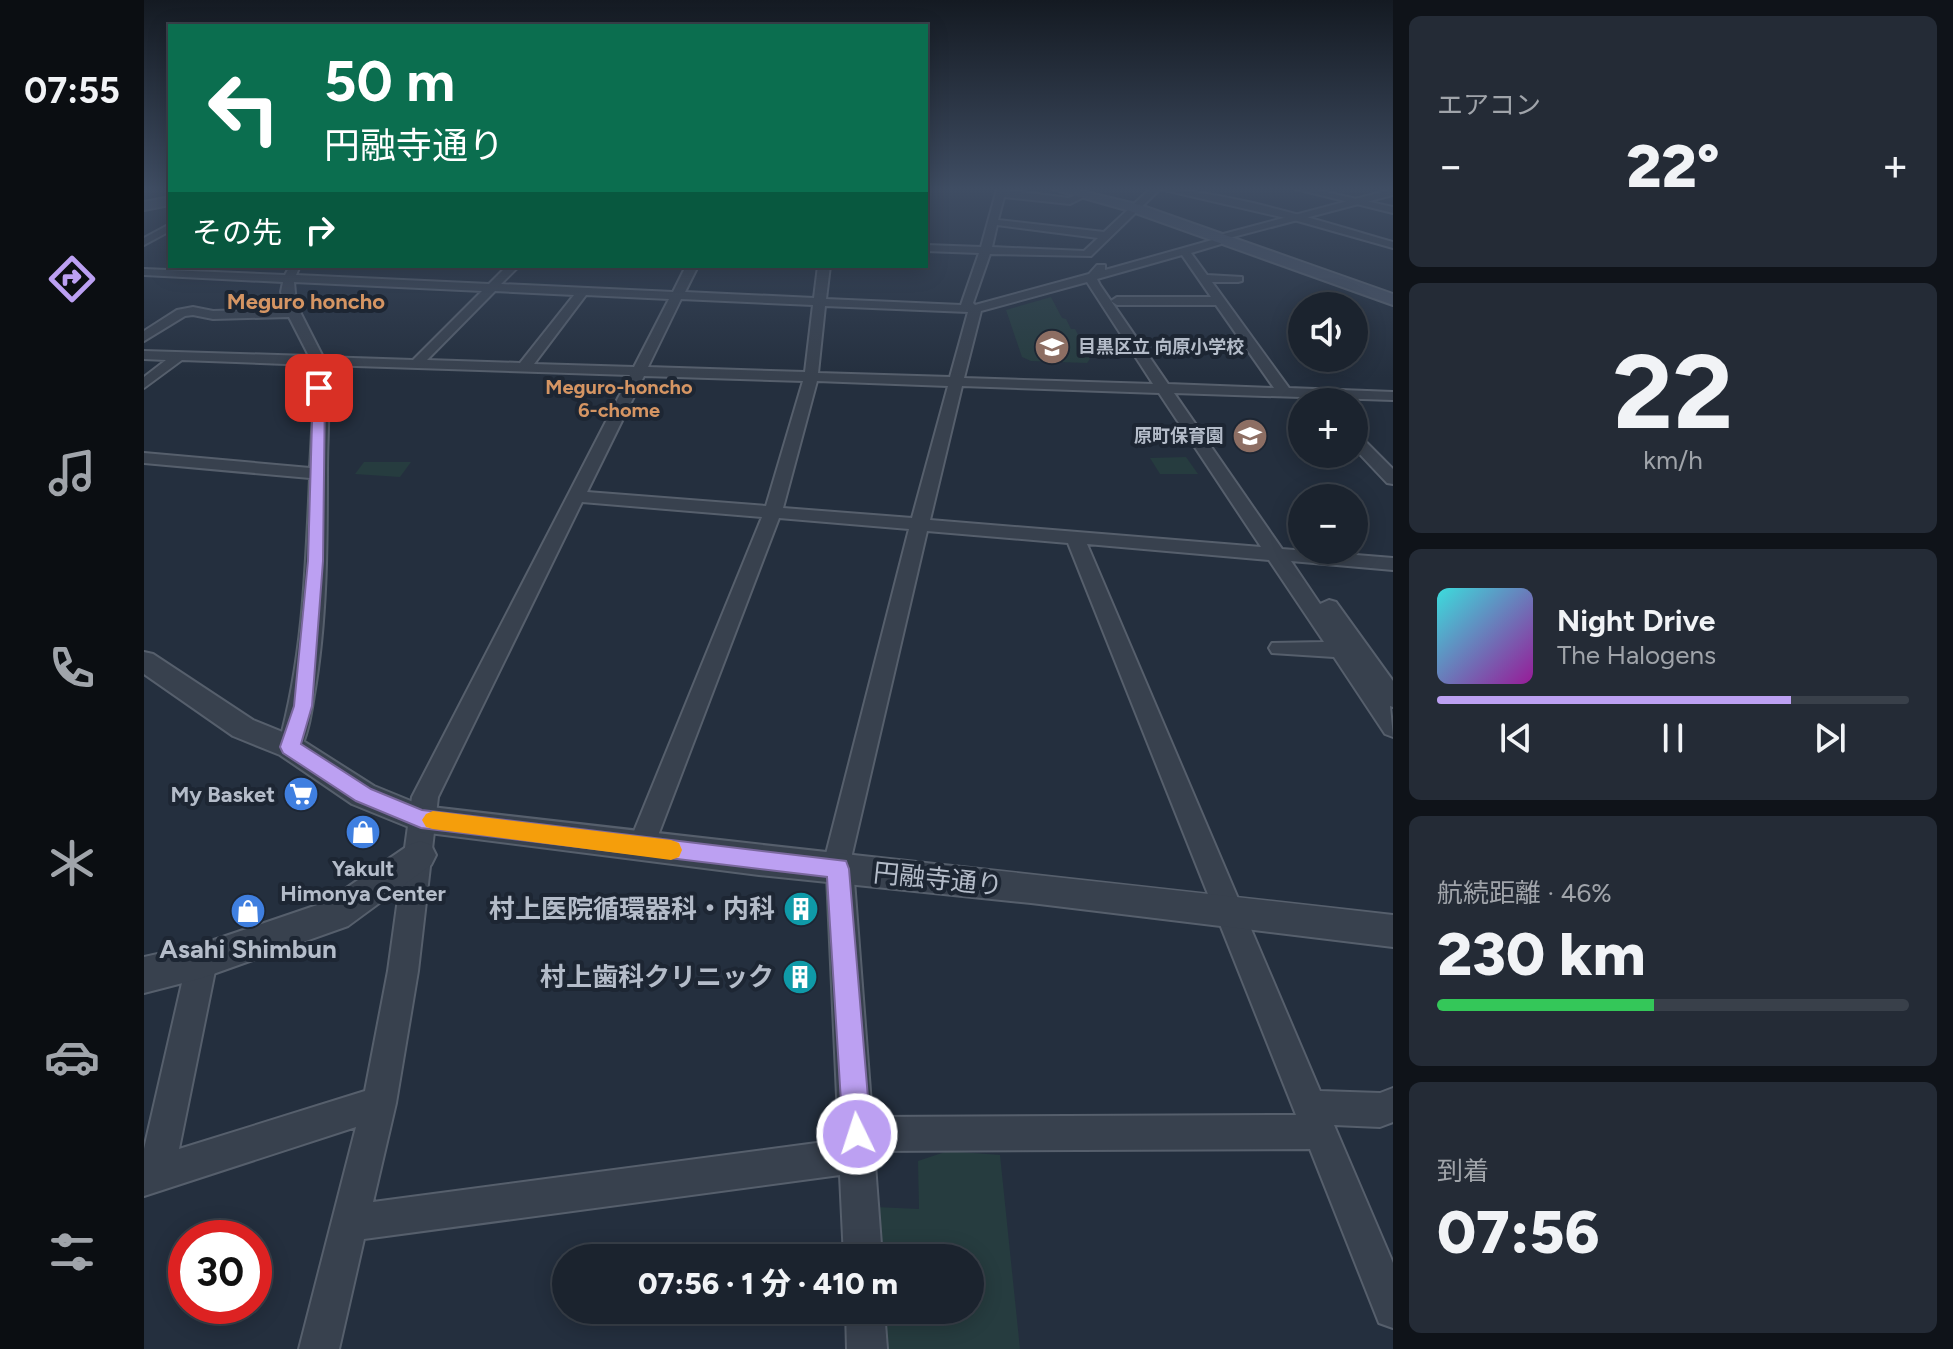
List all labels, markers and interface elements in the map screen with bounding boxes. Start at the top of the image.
text: 50 m [324,48,455,115]
icon: left [192,56,296,160]
text: 07:55 [24,69,120,112]
text: エアコン [1437,89,1541,121]
text: 円融寺通り [324,124,504,167]
text: 22° [1626,130,1720,202]
text: − [1437,139,1464,192]
text: + [1882,139,1909,192]
icon: right [298,208,342,252]
text: その先 [192,214,282,251]
icon: directions [44,251,100,307]
district label: Meguro honcho [227,288,385,315]
map controls [1288,292,1368,564]
button: sound [1288,292,1368,372]
school or university icon: 目黒区立 向原小学校 [1033,328,1071,366]
text: 22 [1613,329,1733,454]
place label: 目黒区立 向原小学校 [1078,336,1244,358]
pin [285,354,353,422]
icon: arrive [297,366,341,410]
district label: Meguro-honcho 6-chome [545,375,693,422]
button: + [1288,388,1368,468]
school or university icon: 原町保育園 [1231,417,1269,455]
place label: 原町保育園 [1134,425,1224,447]
text: km/h [1643,444,1703,476]
icon: music [44,445,100,501]
button: − [1288,484,1368,564]
text: Night Drive [1557,602,1715,639]
text: The Halogens [1557,639,1716,671]
icon: phone [44,640,100,696]
icon: previous [1494,716,1538,760]
icon: pause [1651,716,1695,760]
icon: next [1808,716,1852,760]
supermarket icon: My Basket [282,775,320,813]
place label: My Basket [170,781,275,808]
shop icon: Yakult Himonya Center [344,813,382,851]
icon: climate [44,835,100,891]
place label: Yakult Himonya Center [280,855,446,907]
street label: 円融寺通り [872,856,1004,902]
text: 航続距離 · 46% [1437,877,1612,909]
building icon: 村上医院循環器科・内科 [782,890,820,928]
shop icon: Asahi Shimbun [229,892,267,930]
place label: 村上医院循環器科・内科 [489,893,775,925]
text: 230 km [1437,918,1646,990]
place label: Asahi Shimbun [159,933,337,965]
building icon: 村上歯科クリニック [781,958,819,996]
place label: 村上歯科クリニック [540,961,774,993]
icon: car [44,1029,100,1085]
position arrow [815,1092,899,1176]
text: 到着 [1437,1155,1489,1187]
text: 07:56 [1437,1196,1600,1268]
speed limit sign: 30 [168,1220,272,1324]
icon: filters [44,1224,100,1280]
text: 07:56 · 1 分 · 410 m [638,1265,898,1302]

